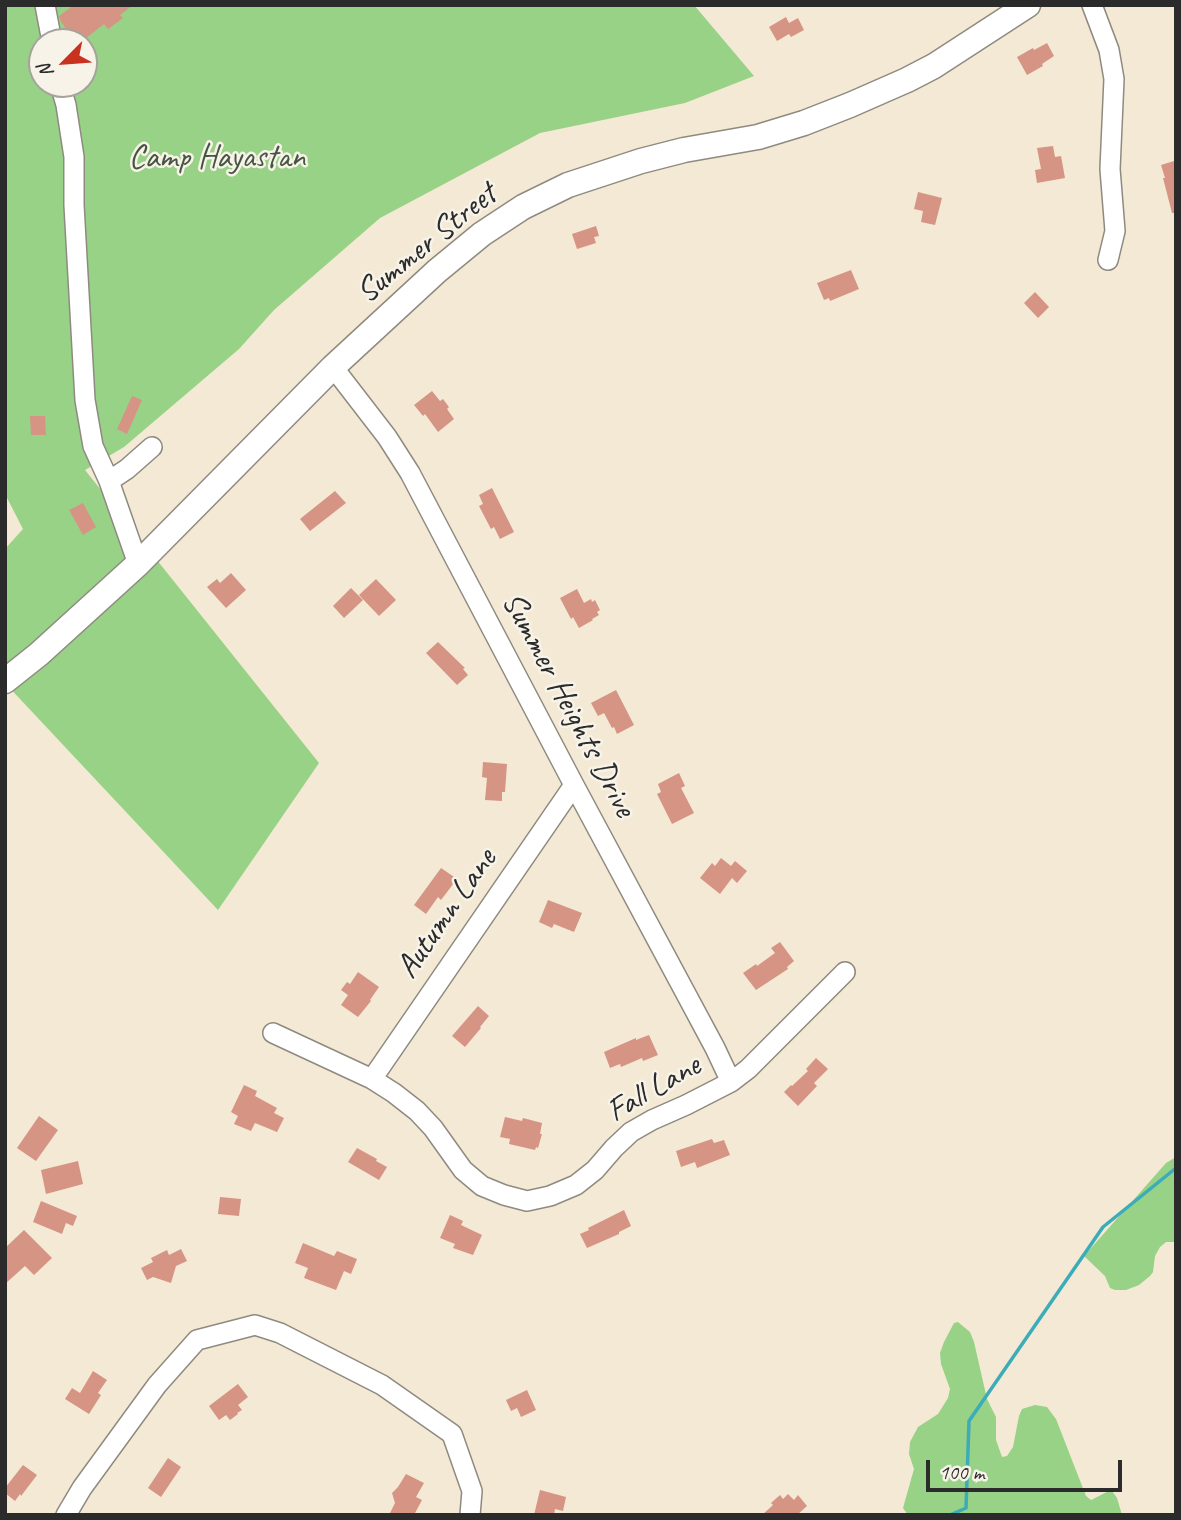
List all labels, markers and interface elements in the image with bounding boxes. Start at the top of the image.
north arrow [28,28,98,98]
text: N [32,61,59,81]
park label: Camp Hayastan [129,138,305,178]
street label: Summer Street [349,176,505,312]
street label: Summer Heights Drive [492,586,644,824]
street label: Autumn Lane [388,842,506,986]
street label: Fall Lane [600,1046,708,1132]
scale bar [929,1446,1125,1490]
text: 100 m [939,1459,984,1485]

